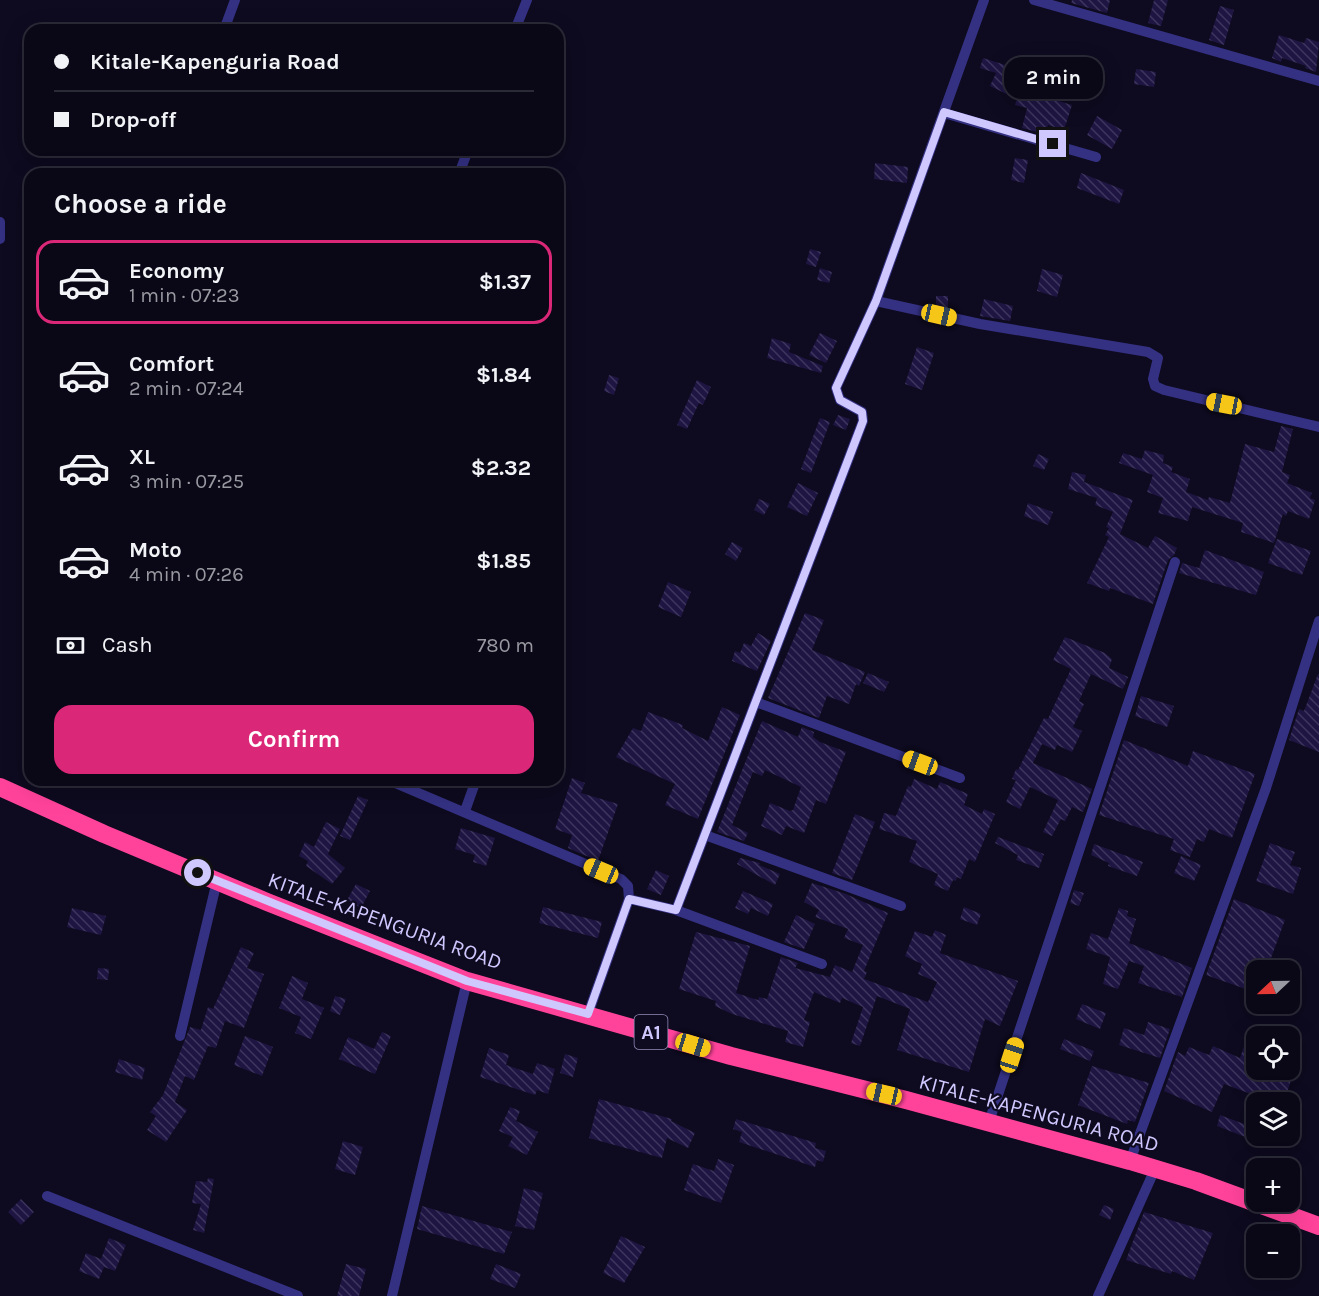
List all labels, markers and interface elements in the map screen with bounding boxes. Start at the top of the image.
text: Kitale-Kapenguria Road [90,49,340,75]
callout: 2 min [1004,57,1102,99]
text: 2 min [1026,66,1081,89]
text: Drop-off [90,107,176,133]
route end [1039,130,1066,157]
text: Choose a ride [54,188,227,220]
icon: car [57,255,111,309]
text: Economy [129,258,224,284]
text: $1.37 [479,269,531,295]
text: 1 min · 07:23 [129,284,239,307]
car [919,302,959,328]
icon: car [57,348,111,402]
text: Comfort [129,351,214,377]
text: $1.84 [476,362,531,388]
text: 2 min · 07:24 [129,377,244,400]
car [1205,392,1243,416]
icon: car [57,441,111,495]
text: XL [129,444,155,470]
text: $2.32 [471,455,531,481]
text: 3 min · 07:25 [129,470,244,493]
icon: car [57,534,111,588]
text: Moto [129,537,182,563]
text: $1.85 [476,548,531,574]
text: 4 min · 07:26 [129,563,244,586]
icon: cash [54,629,87,662]
text: Cash [102,632,152,658]
text: 780 m [477,634,534,657]
button: Confirm [54,705,534,774]
car [900,748,940,778]
car [581,856,621,886]
route start [184,859,211,886]
street label: KITALE-KAPENGURIA ROAD [265,867,505,975]
north arrow [1246,960,1300,1014]
map controls [1246,960,1300,1278]
road number: A1 [634,1015,668,1049]
button: locate [1246,1026,1300,1080]
car [673,1031,713,1059]
car [998,1035,1026,1075]
street label: KITALE-KAPENGURIA ROAD [916,1069,1162,1157]
car [864,1081,904,1107]
button: layers [1246,1092,1300,1146]
button: + [1246,1158,1300,1212]
button: − [1246,1224,1300,1278]

